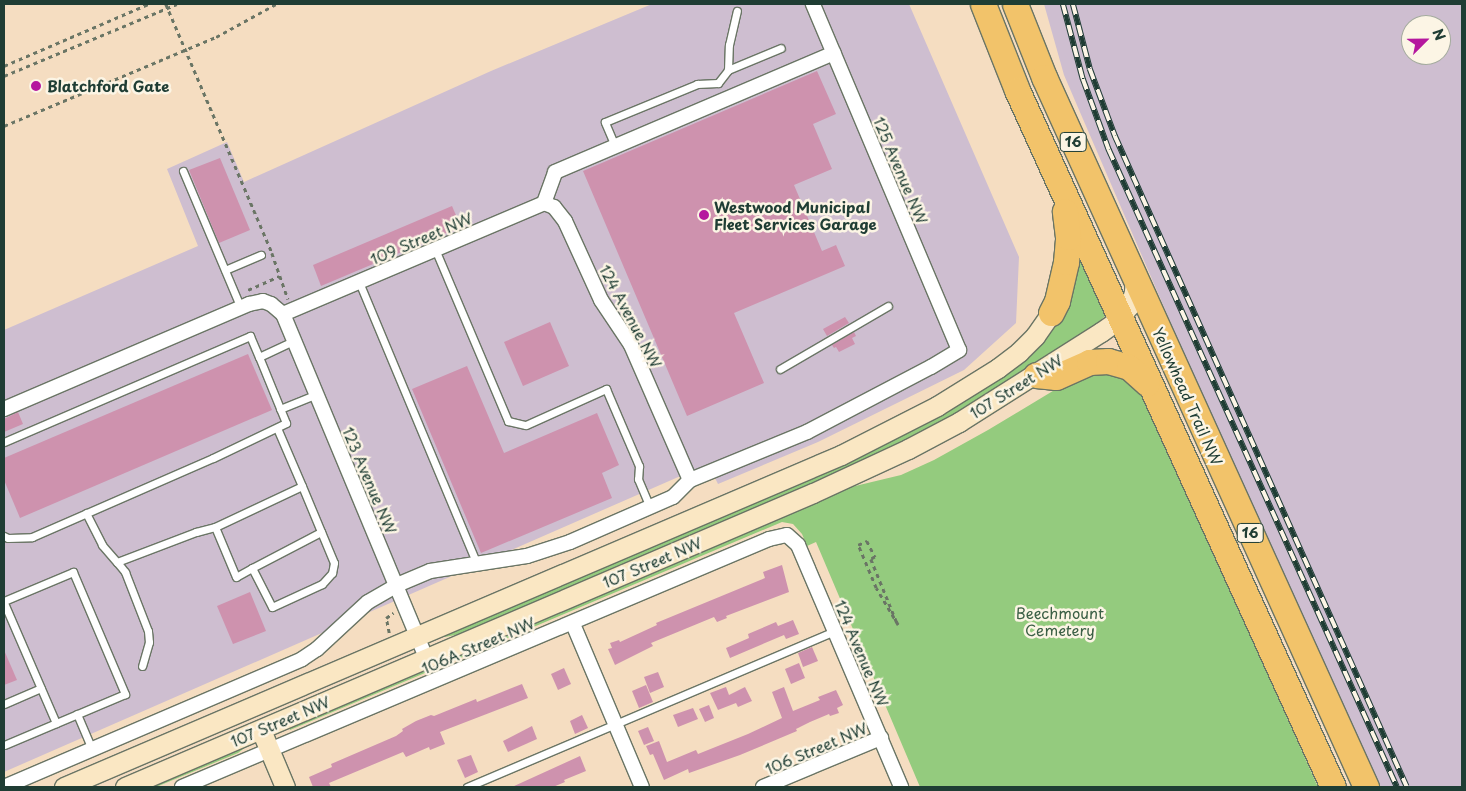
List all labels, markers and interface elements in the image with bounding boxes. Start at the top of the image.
north arrow [1401,15,1451,65]
text: N [1428,25,1451,44]
place label: Blatchford Gate [47,77,170,95]
marker: Blatchford Gate [29,79,43,93]
street label: 125 Avenue NW [870,114,932,226]
road number: 16 [1059,130,1087,154]
place label: Westwood Municipal Fleet Services Garage [714,197,878,232]
street label: 109 Street NW [368,209,474,267]
marker: Westwood Municipal Fleet Services Garage [698,209,710,221]
street label: 124 Avenue NW [596,261,666,371]
street label: Yellowhead Trail NW [1149,324,1227,468]
street label: 107 Street NW [966,350,1066,422]
street label: 123 Avenue NW [339,423,401,537]
road number: 16 [1236,522,1264,544]
street label: 107 Street NW [599,533,705,591]
street label: 124 Avenue NW [831,596,893,710]
park label: Beechmount Cemetery [1016,603,1104,638]
street label: 106A Street NW [419,613,537,677]
street label: 107 Street NW [227,692,333,750]
street label: 106 Street NW [762,718,870,778]

